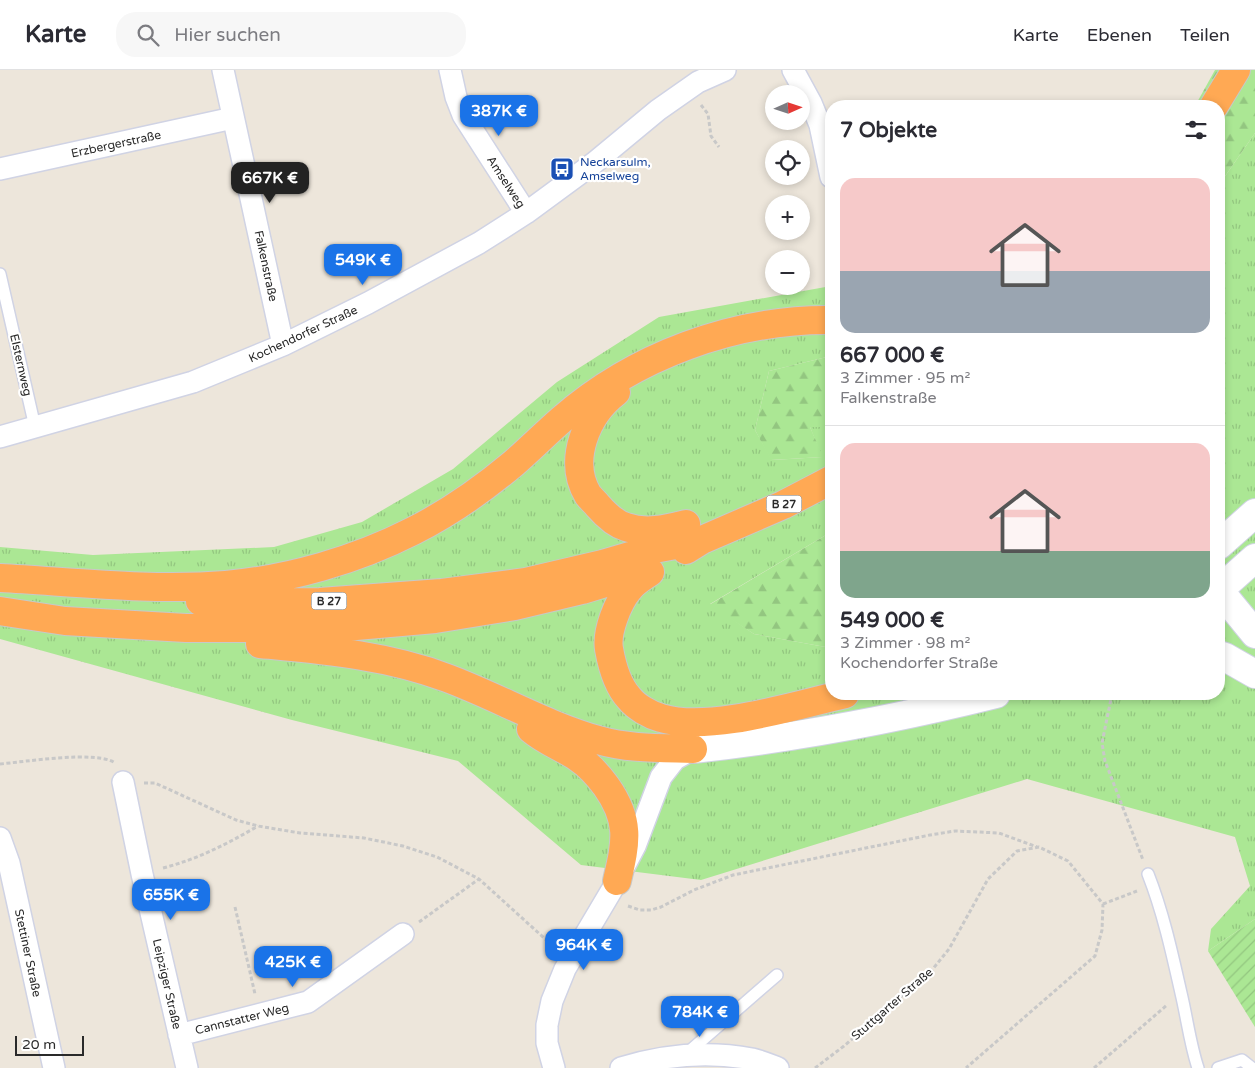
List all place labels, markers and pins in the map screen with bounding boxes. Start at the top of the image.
pin: 387K € [458,94,540,137]
place label: Neckarsulm, Amselweg [580,155,651,183]
bus stop icon: Neckarsulm, Amselweg [549,156,575,182]
pin: 667K € [229,162,311,204]
pin: 549K € [322,244,404,286]
pin: 655K € [130,878,212,921]
pin: 964K € [543,928,625,971]
pin: 425K € [252,946,334,988]
pin: 784K € [659,996,741,1038]

